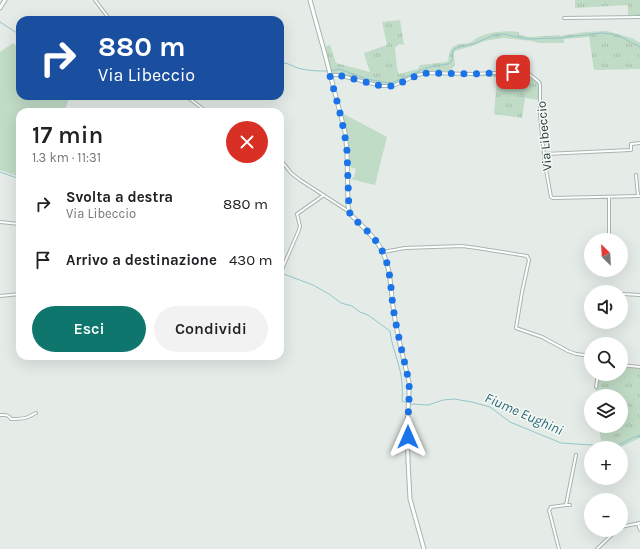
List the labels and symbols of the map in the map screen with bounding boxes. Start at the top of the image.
pin [496,55,530,89]
street label: Via Libeccio [533,100,555,172]
north arrow [584,233,628,277]
water label: Fiume Eughini [482,389,566,439]
position arrow [387,416,429,458]

